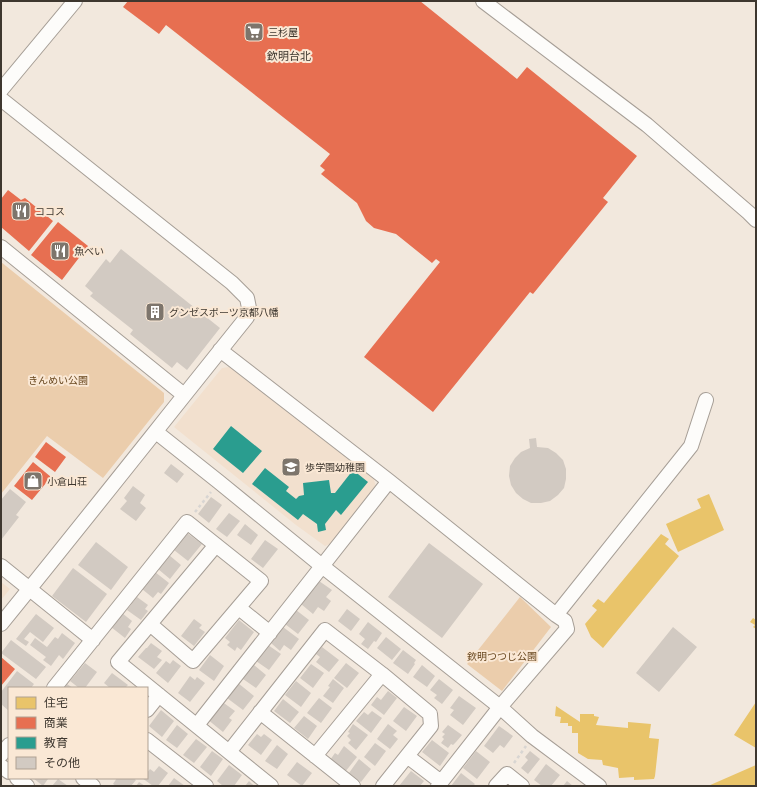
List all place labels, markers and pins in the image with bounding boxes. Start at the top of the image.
supermarket icon: 三杉屋 [243,21,265,43]
place label: 三杉屋 [268,26,298,39]
restaurant icon: ココス [10,200,32,222]
place label: ココス [35,205,65,218]
restaurant icon: 魚べい [49,240,71,262]
place label: 魚べい [74,245,104,258]
building icon: グンゼスポーツ京都八幡 [144,301,166,323]
place label: グンゼスポーツ京都八幡 [169,306,279,319]
school or university icon: 歩学園幼稚園 [280,456,302,478]
place label: 歩学園幼稚園 [305,461,365,474]
shop icon: 小倉山荘 [22,470,44,492]
place label: 小倉山荘 [47,475,87,488]

